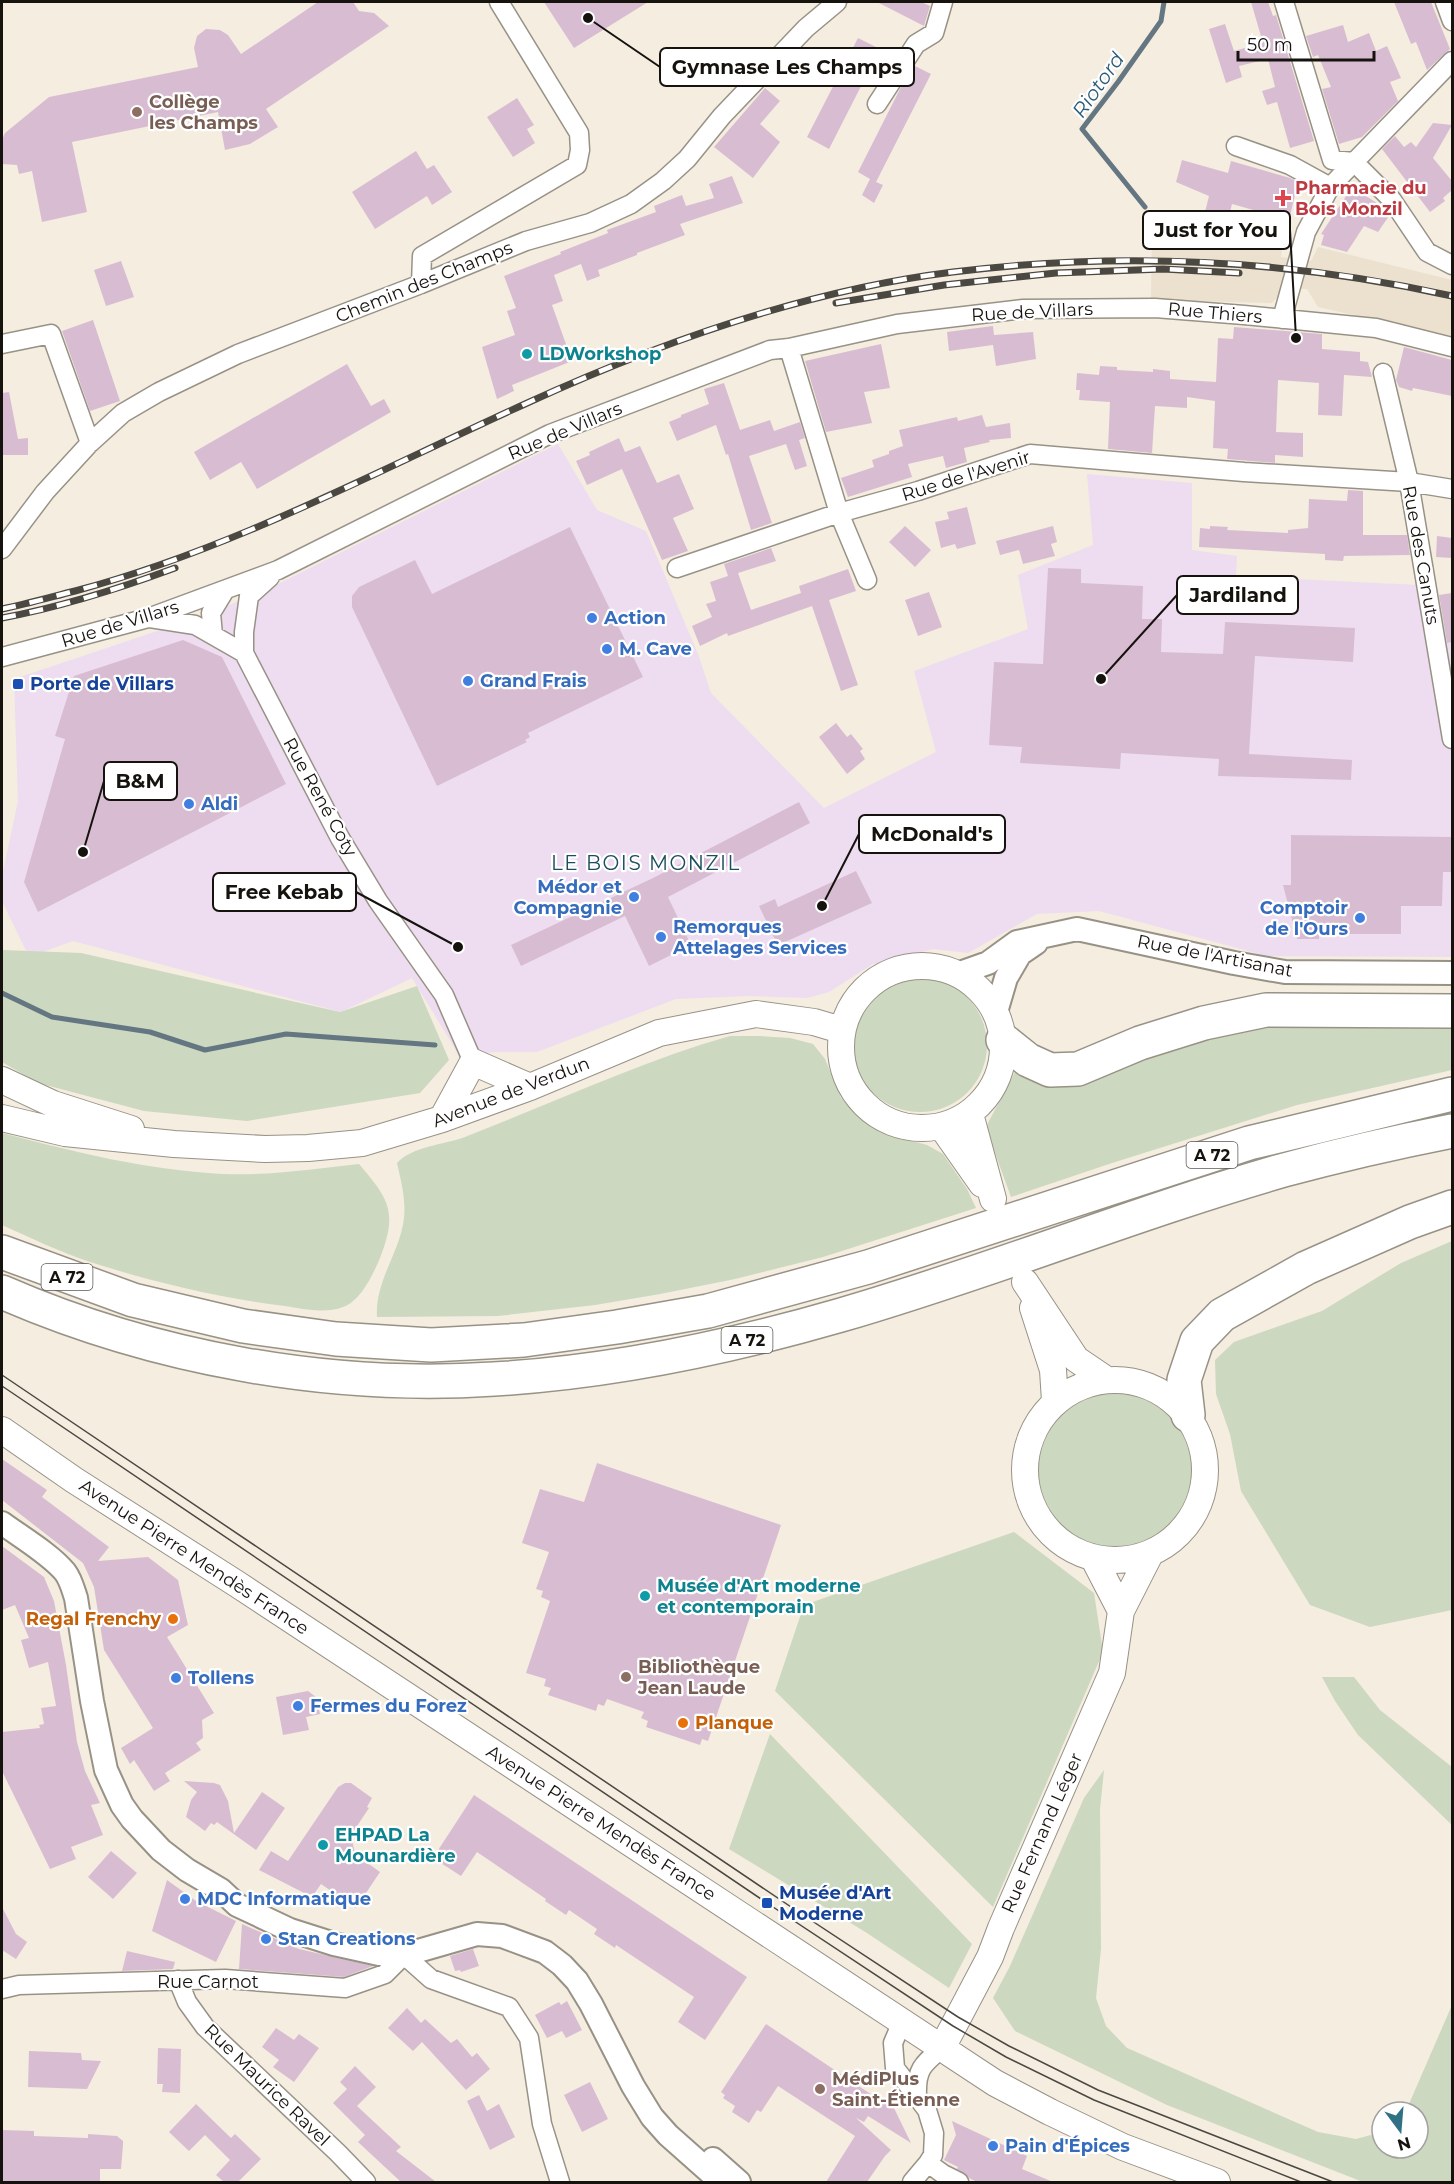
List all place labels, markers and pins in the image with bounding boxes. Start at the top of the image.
callout: Gymnase Les Champs [660,48,914,86]
place label: Collège les Champs [149,91,258,134]
marker: Collège les Champs [130,105,144,119]
place label: Pharmacie du Bois Monzil [1295,177,1427,220]
marker: Pharmacie du Bois Monzil [1276,191,1290,205]
callout: Just for You [1143,211,1290,249]
place label: LDWorkshop [539,343,662,365]
marker: LDWorkshop [520,347,534,361]
callout: Jardiland [1177,576,1298,614]
place label: Action [603,607,666,629]
marker: Action [585,611,599,625]
place label: M. Cave [619,638,692,660]
marker: M. Cave [600,642,614,656]
place label: Grand Frais [480,670,587,692]
place label: Porte de Villars [30,673,174,695]
marker: Grand Frais [461,674,475,688]
marker: Porte de Villars [11,677,25,691]
callout: B&M [104,762,177,800]
place label: Aldi [200,793,238,815]
marker: Aldi [182,797,196,811]
callout: McDonald's [859,815,1005,853]
callout: Free Kebab [213,873,356,911]
place label: Médor et Compagnie [513,876,622,919]
marker: Médor et Compagnie [627,890,641,904]
place label: Comptoir de l'Ours [1260,897,1348,940]
marker: Comptoir de l'Ours [1353,911,1367,925]
place label: Remorques Attelages Services [672,916,847,959]
marker: Remorques Attelages Services [654,930,668,944]
place label: Musée d'Art moderne et contemporain [657,1575,861,1618]
marker: Musée d'Art moderne et contemporain [638,1589,652,1603]
place label: Regal Frenchy [26,1608,161,1630]
marker: Regal Frenchy [166,1612,180,1626]
place label: Bibliothèque Jean Laude [637,1656,760,1699]
place label: Tollens [188,1667,255,1689]
marker: Bibliothèque Jean Laude [619,1670,633,1684]
marker: Tollens [169,1671,183,1685]
place label: Fermes du Forez [310,1695,467,1717]
marker: Fermes du Forez [291,1699,305,1713]
place label: Planque [695,1712,773,1734]
marker: Planque [676,1716,690,1730]
place label: EHPAD La Mounardière [335,1824,456,1867]
marker: EHPAD La Mounardière [316,1838,330,1852]
place label: Musée d'Art Moderne [779,1882,892,1925]
place label: MDC Informatique [197,1888,371,1910]
marker: MDC Informatique [178,1892,192,1906]
marker: Musée d'Art Moderne [760,1896,774,1910]
place label: Stan Creations [278,1928,416,1950]
marker: Stan Creations [259,1932,273,1946]
place label: MédiPlus Saint-Étienne [832,2068,960,2111]
marker: MédiPlus Saint-Étienne [813,2082,827,2096]
place label: Pain d'Épices [1005,2135,1130,2157]
marker: Pain d'Épices [986,2139,1000,2153]

